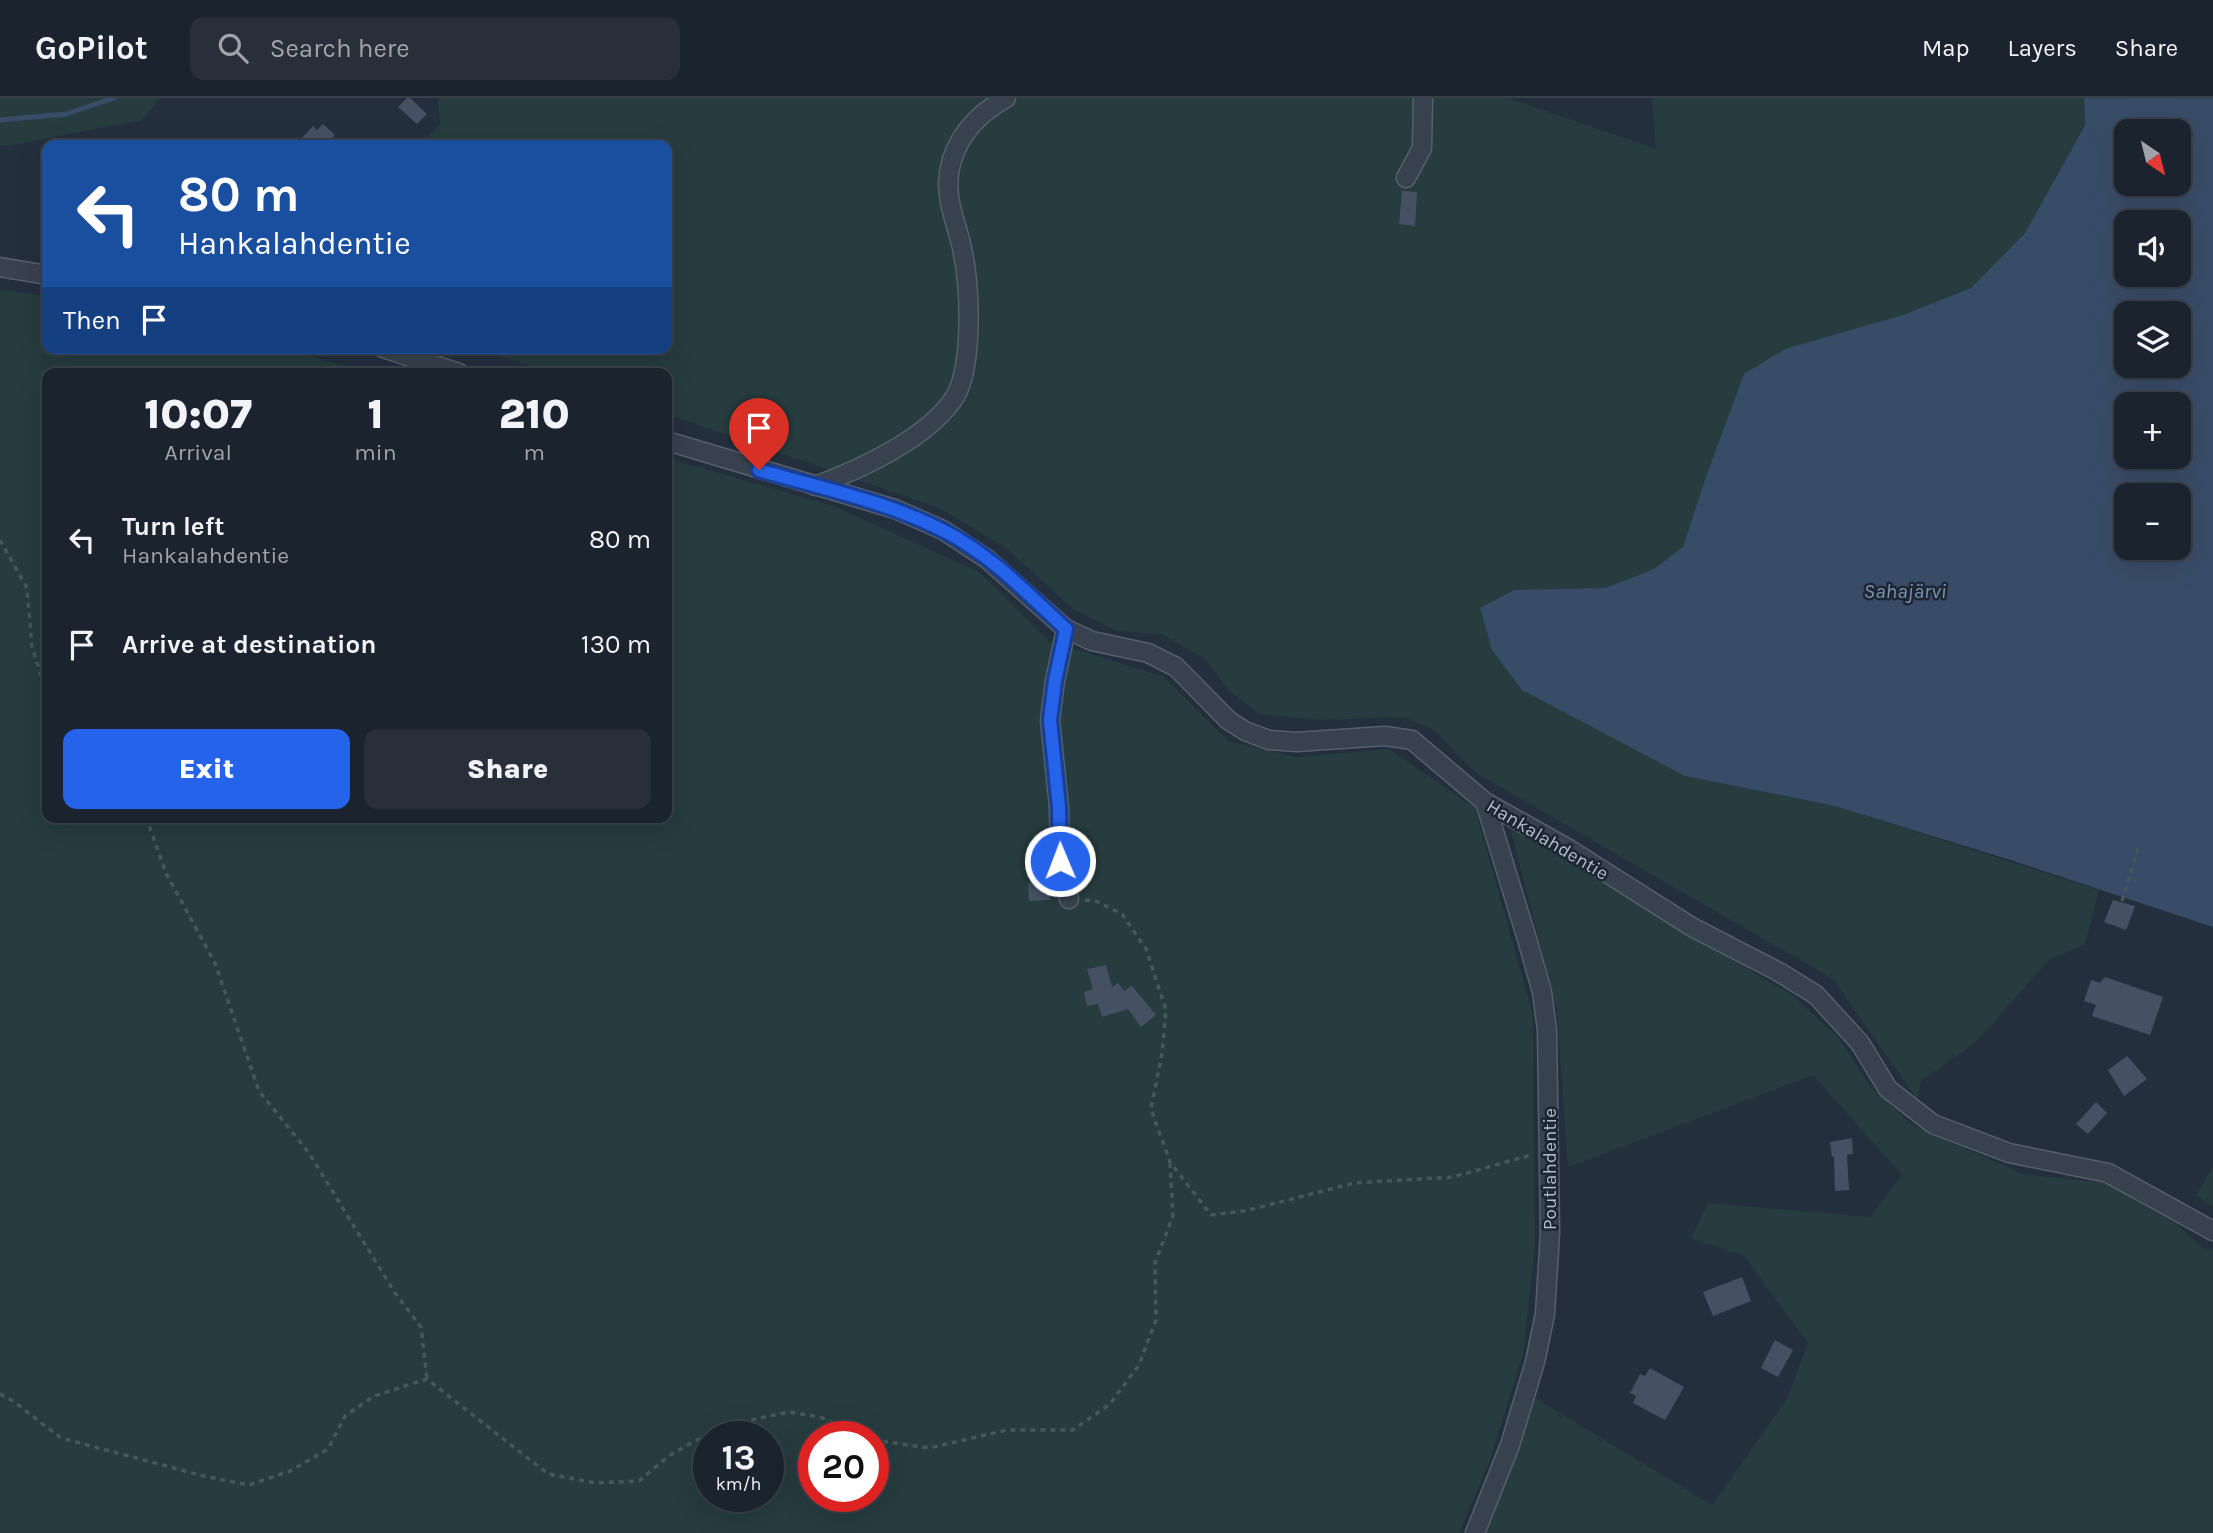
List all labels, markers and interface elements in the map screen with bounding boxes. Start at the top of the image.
search box [190,17,680,80]
text: GoPilot [35,29,148,67]
icon: search [214,29,252,67]
text: Search here [270,33,410,64]
text: Map [1922,34,1970,62]
text: Layers [2008,34,2077,62]
text: Share [2115,34,2178,62]
north arrow [2114,119,2191,196]
map controls [2114,119,2191,560]
text: 80 m [178,166,300,223]
icon: left [63,168,154,259]
button: sound [2114,210,2191,287]
text: Hankalahdentie [178,225,411,262]
icon: arrive [135,301,173,339]
button: layers [2114,301,2191,378]
text: Then [63,305,121,336]
text: 10:07 [144,389,252,439]
text: 1 [367,389,384,439]
text: 210 [499,389,570,439]
button: + [2114,392,2191,469]
pin [729,398,789,470]
icon: arrive [740,409,778,447]
text: Arrival [164,439,232,466]
text: min [354,439,397,466]
text: m [524,439,545,466]
button: − [2114,483,2191,560]
text: Turn left [122,511,224,542]
icon: left [63,521,101,559]
text: 80 m [589,524,651,555]
text: Hankalahdentie [122,542,289,569]
water label: Sahajärvi [1864,579,1947,603]
icon: arrive [63,626,101,664]
text: Arrive at destination [122,629,376,660]
text: 130 m [581,629,651,660]
button: Exit [63,729,350,809]
button: Share [364,729,651,809]
street label: Hankalahdentie [1483,795,1612,885]
position arrow [1023,824,1097,898]
street label: Poutlahdentie [1539,1108,1561,1230]
speed limit sign: 20 [798,1421,889,1512]
text: 13 [721,1437,756,1478]
text: km/h [716,1473,761,1495]

